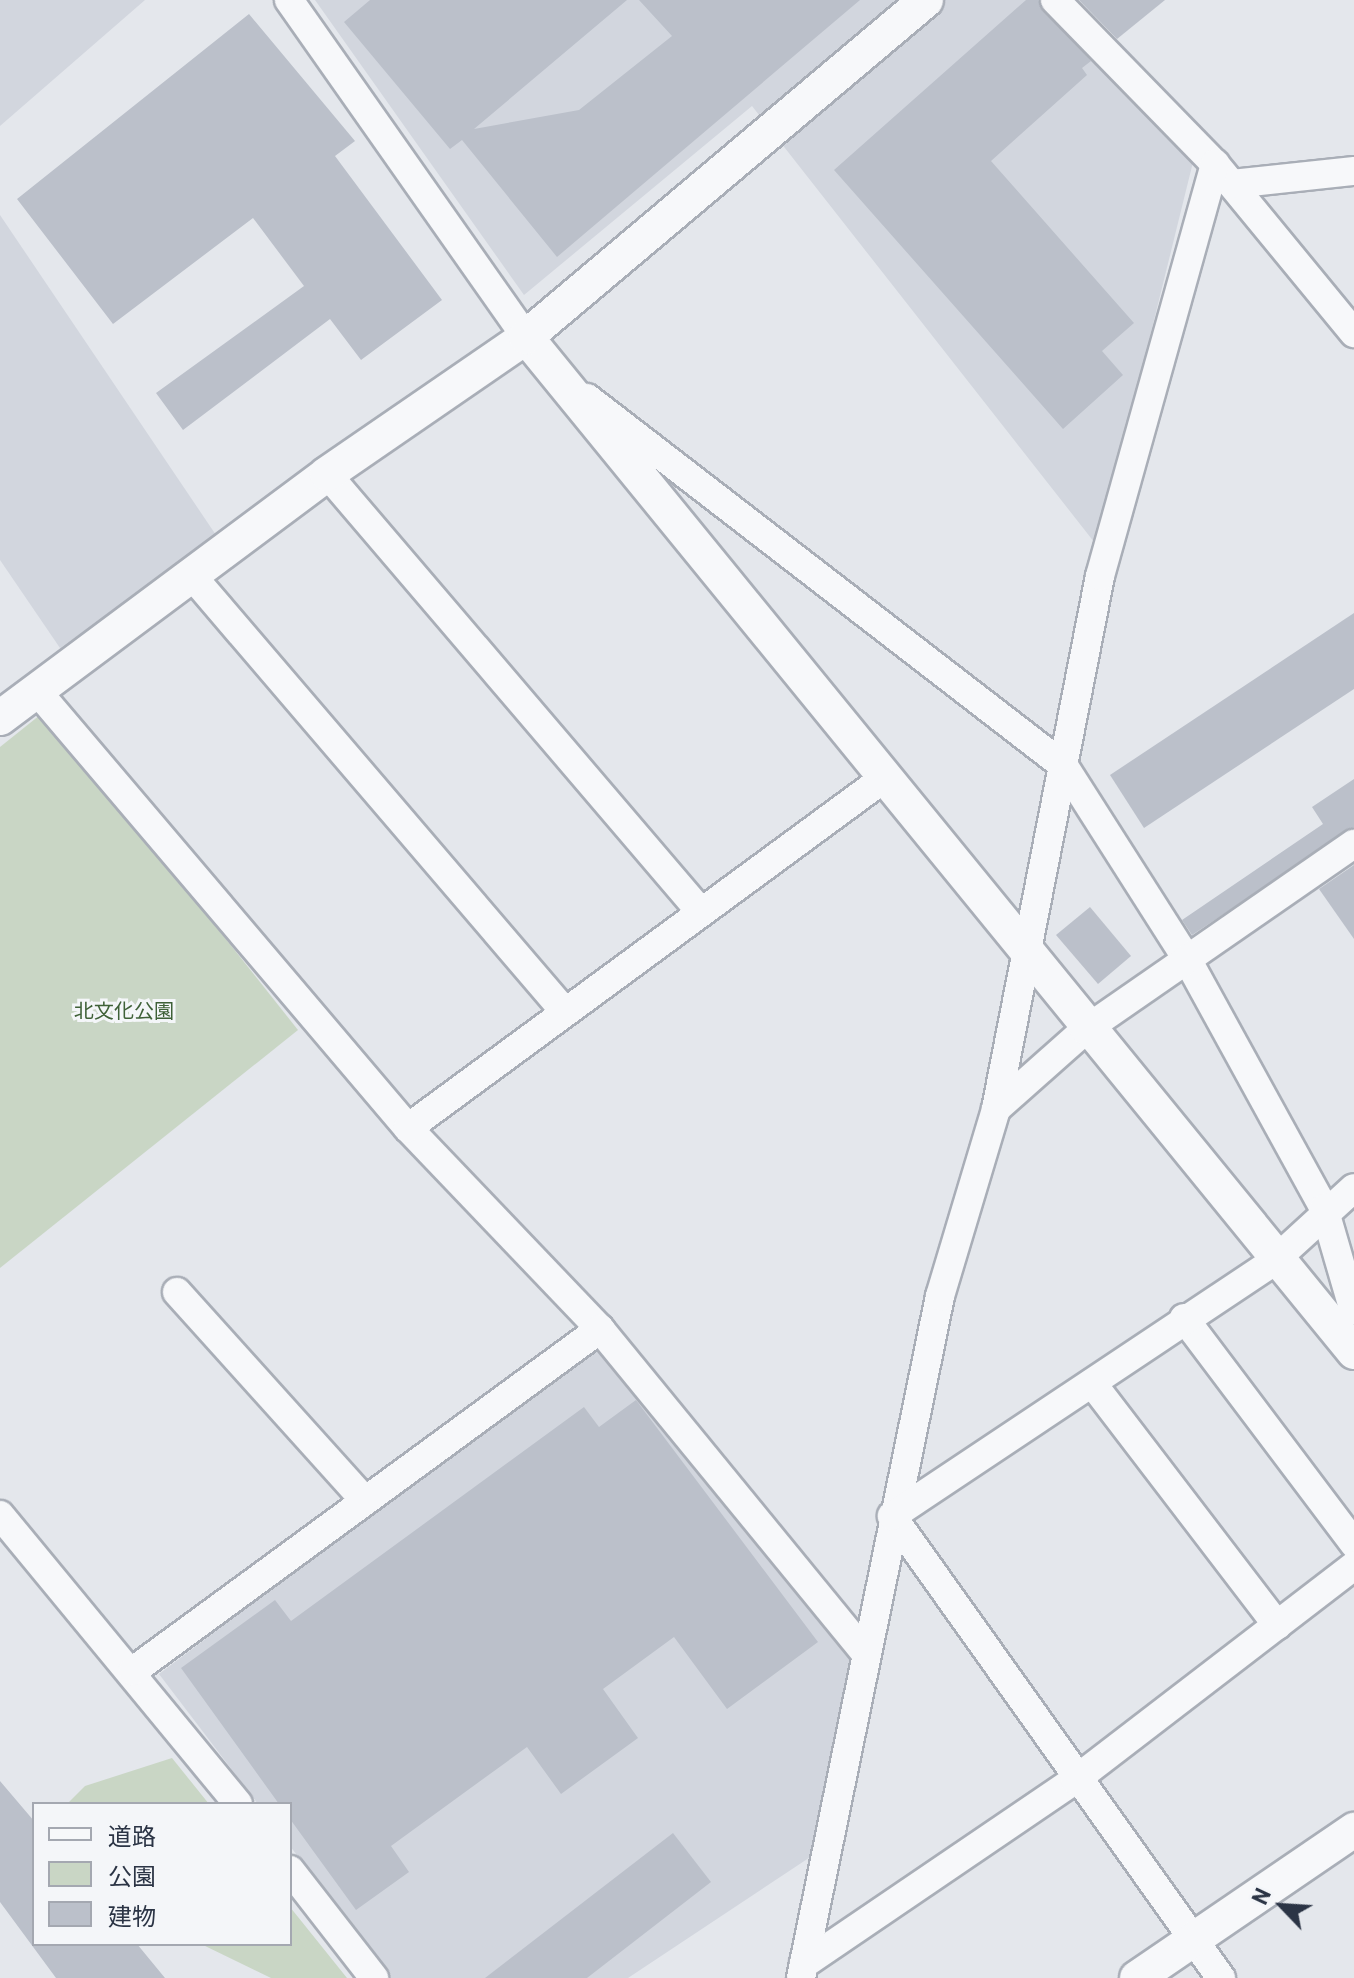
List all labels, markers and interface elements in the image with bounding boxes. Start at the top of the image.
park label: 北文化公園 [74,998,174,1022]
legend [32,1802,292,1946]
text: 道路 [108,1821,156,1850]
text: 公園 [108,1861,156,1890]
north arrow [1242,1866,1322,1946]
text: N [1245,1884,1275,1908]
text: 建物 [108,1901,156,1930]

